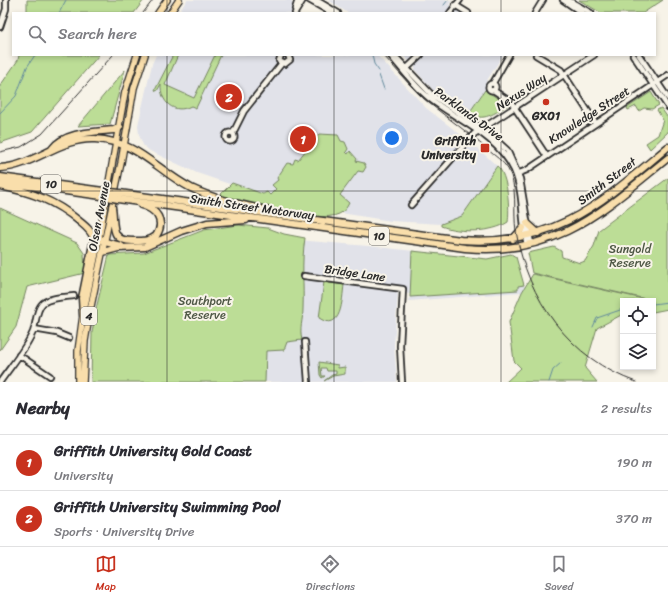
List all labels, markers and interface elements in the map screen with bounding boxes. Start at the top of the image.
search box [12,12,656,56]
text: Search here [58,21,137,47]
icon: search [26,23,48,45]
street label: Nexus Way [491,67,552,117]
street label: Knowledge Street [544,80,634,150]
street label: Parklands Drive [429,81,509,147]
pin: 2 [216,82,242,112]
marker: GX01 [541,97,551,107]
place label: GX01 [531,105,560,127]
pin: 1 [290,124,316,154]
your location [382,128,402,148]
place label: Griffith University [421,130,477,166]
marker: Griffith University [479,142,491,154]
street label: Smith Street [573,151,642,211]
road number: 10 [41,175,61,193]
street label: Olsen Avenue [81,179,117,253]
street label: Smith Street Motorway [188,187,316,227]
road number: 10 [369,227,389,245]
park label: Sungold Reserve [609,238,653,274]
street label: Bridge Lane [323,258,387,288]
park label: Southport Reserve [178,290,232,326]
map controls [620,298,656,370]
button: locate [620,298,656,334]
road number: 4 [81,307,97,325]
button: layers [620,334,656,370]
text: Nearby [16,393,70,423]
text: 2 results [601,397,652,420]
text: Griffith University Gold Coast [54,438,252,464]
text: 1 [26,451,32,474]
text: 190 m [617,451,652,474]
text: University [54,464,113,487]
text: Griffith University Swimming Pool [54,494,281,520]
text: 2 [25,507,33,530]
text: 370 m [616,507,652,530]
text: Sports · University Drive [54,520,194,543]
tab: Map [95,553,117,596]
tab: Directions [306,553,355,596]
tab: Saved [544,553,573,596]

